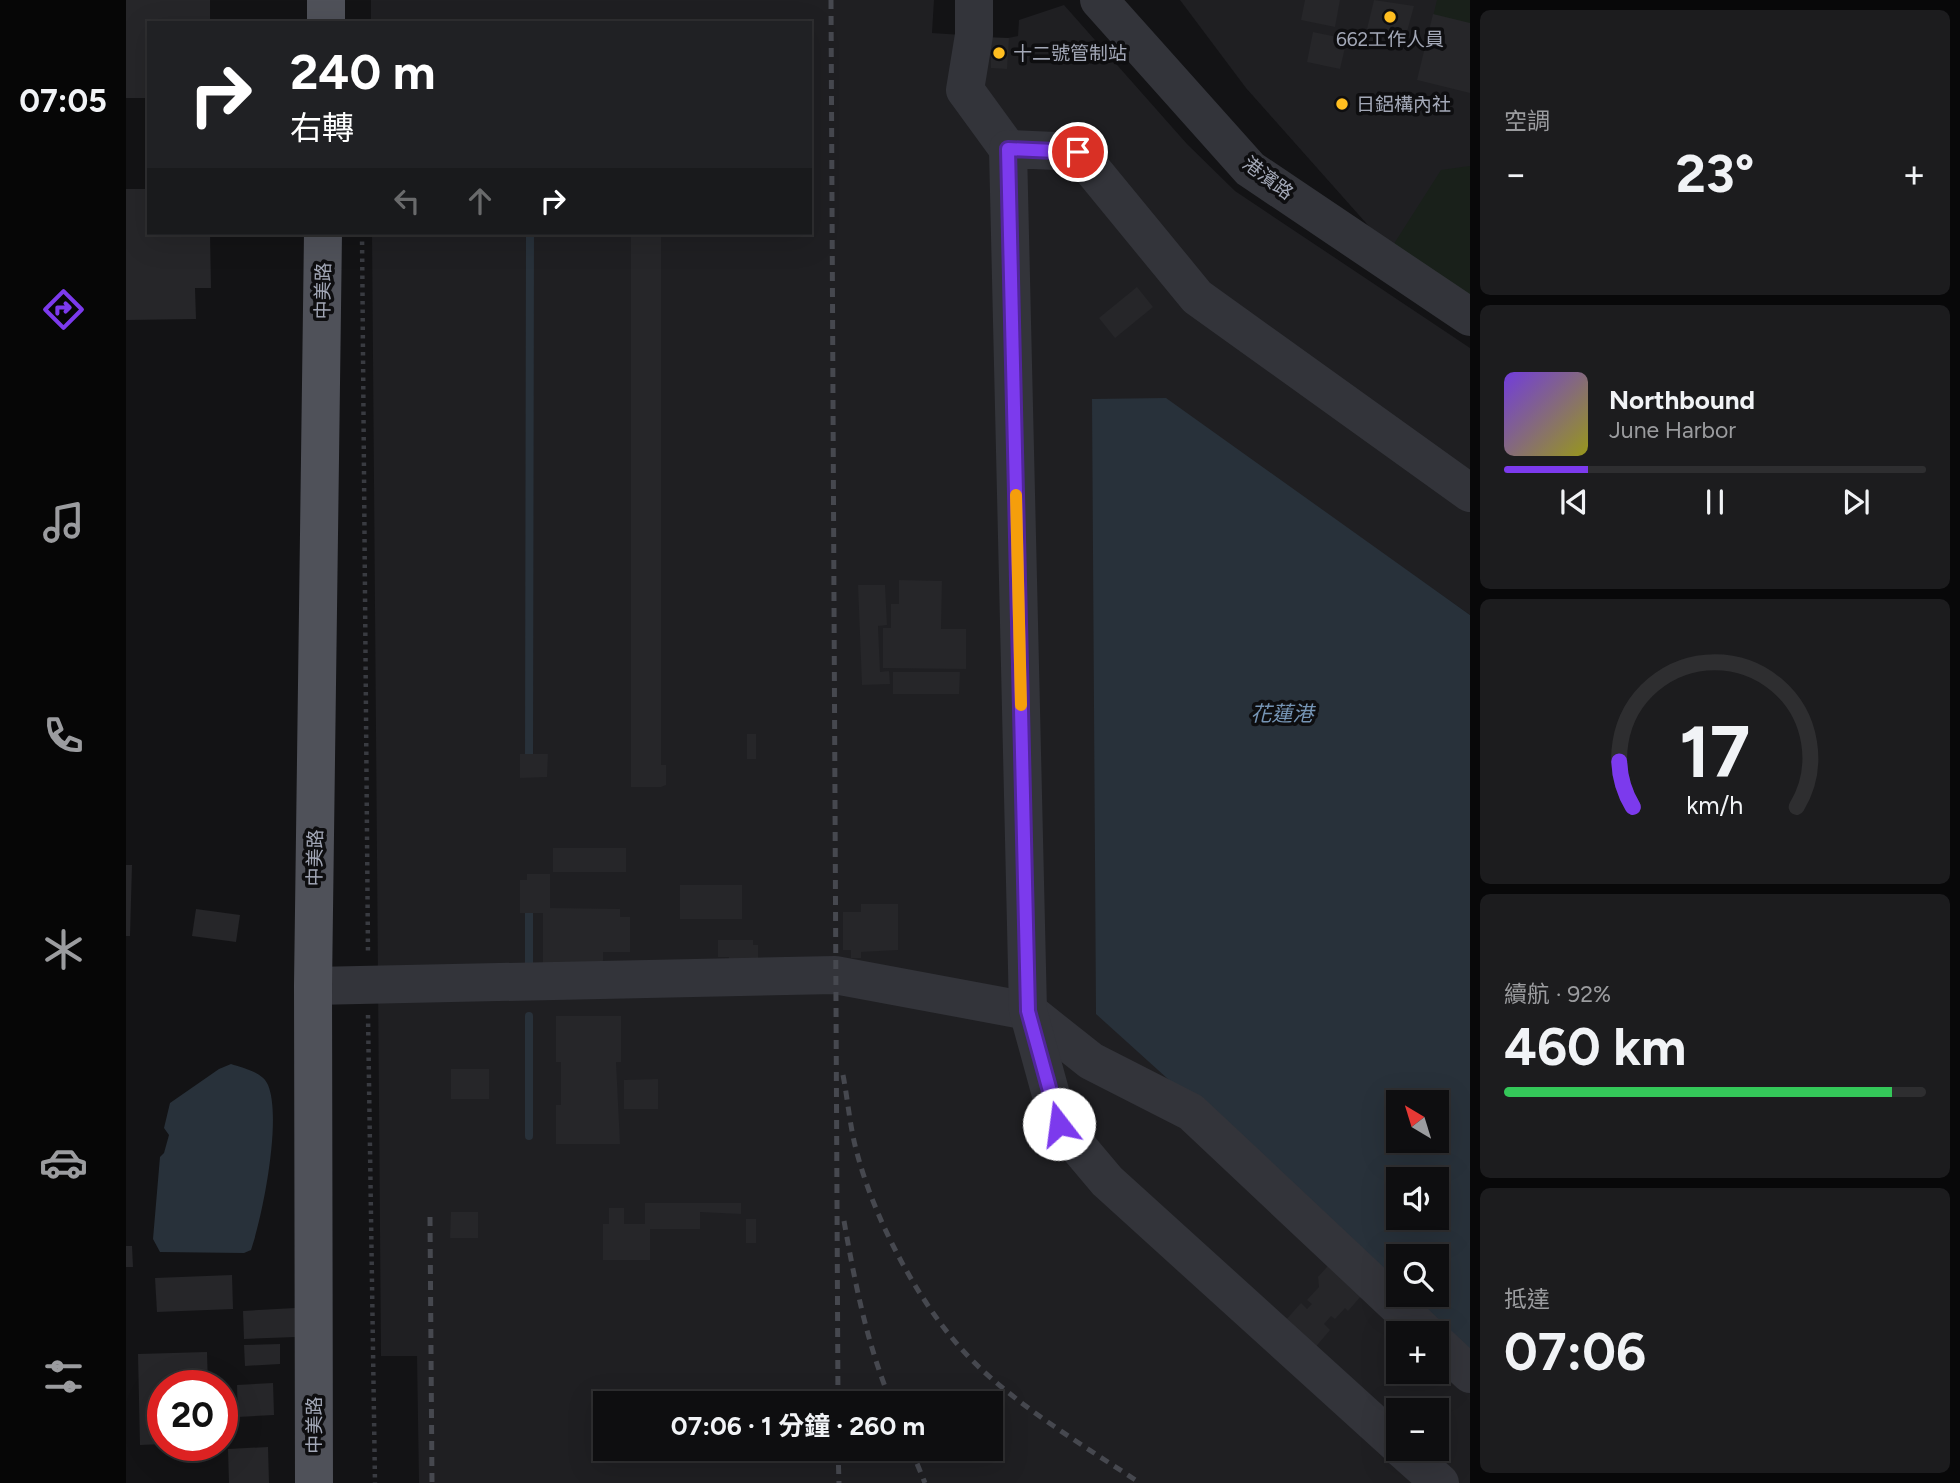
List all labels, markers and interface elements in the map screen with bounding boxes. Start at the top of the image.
marker: 662工作人員 [1382,9,1398,25]
place label: 662工作人員 [1336,28,1444,51]
text: 240 m [290,42,436,101]
place label: 十二號管制站 [1013,42,1127,65]
marker: 十二號管制站 [991,45,1007,61]
icon: right [175,49,266,140]
text: 07:05 [19,82,107,120]
place label: 日鋁構內社 [1356,93,1451,116]
marker: 日鋁構內社 [1334,96,1350,112]
text: 空調 [1504,107,1550,135]
text: 右轉 [290,109,354,147]
pin [1048,122,1108,182]
icon: arrive [1059,133,1097,171]
text: 23° [1676,143,1754,205]
text: − [1504,151,1528,197]
text: + [1902,151,1926,197]
street label: 港濱路 [1238,152,1298,204]
icon: left [388,182,426,220]
icon: ahead [461,182,499,220]
icon: right [534,182,572,220]
street label: 中美路 [311,262,335,320]
icon: directions [39,285,88,334]
text: Northbound [1609,384,1755,416]
text: June Harbor [1609,416,1736,444]
icon: previous [1555,483,1593,521]
icon: pause [1696,483,1734,521]
icon: next [1837,483,1875,521]
icon: music [39,498,88,547]
water label: 花蓮港 [1251,701,1316,726]
text: 17 [1679,709,1751,796]
icon: phone [39,711,88,760]
text: km/h [1686,790,1744,820]
street label: 中美路 [303,829,327,887]
icon: climate [39,925,88,974]
text: 續航 · 92% [1504,980,1611,1008]
text: 460 km [1504,1016,1686,1078]
position arrow [1022,1087,1096,1161]
north arrow [1386,1090,1449,1153]
map controls [1386,1090,1449,1461]
icon: car [39,1138,88,1187]
button: sound [1386,1167,1449,1230]
button: search [1386,1244,1449,1307]
text: 抵達 [1504,1285,1550,1313]
button: + [1386,1321,1449,1384]
text: 07:06 [1504,1321,1646,1383]
icon: filters [39,1352,88,1401]
speed limit sign: 20 [147,1370,238,1461]
street label: 中美路 [303,1396,326,1454]
button: − [1386,1398,1449,1461]
text: 07:06 · 1 分鐘 · 260 m [671,1410,925,1442]

